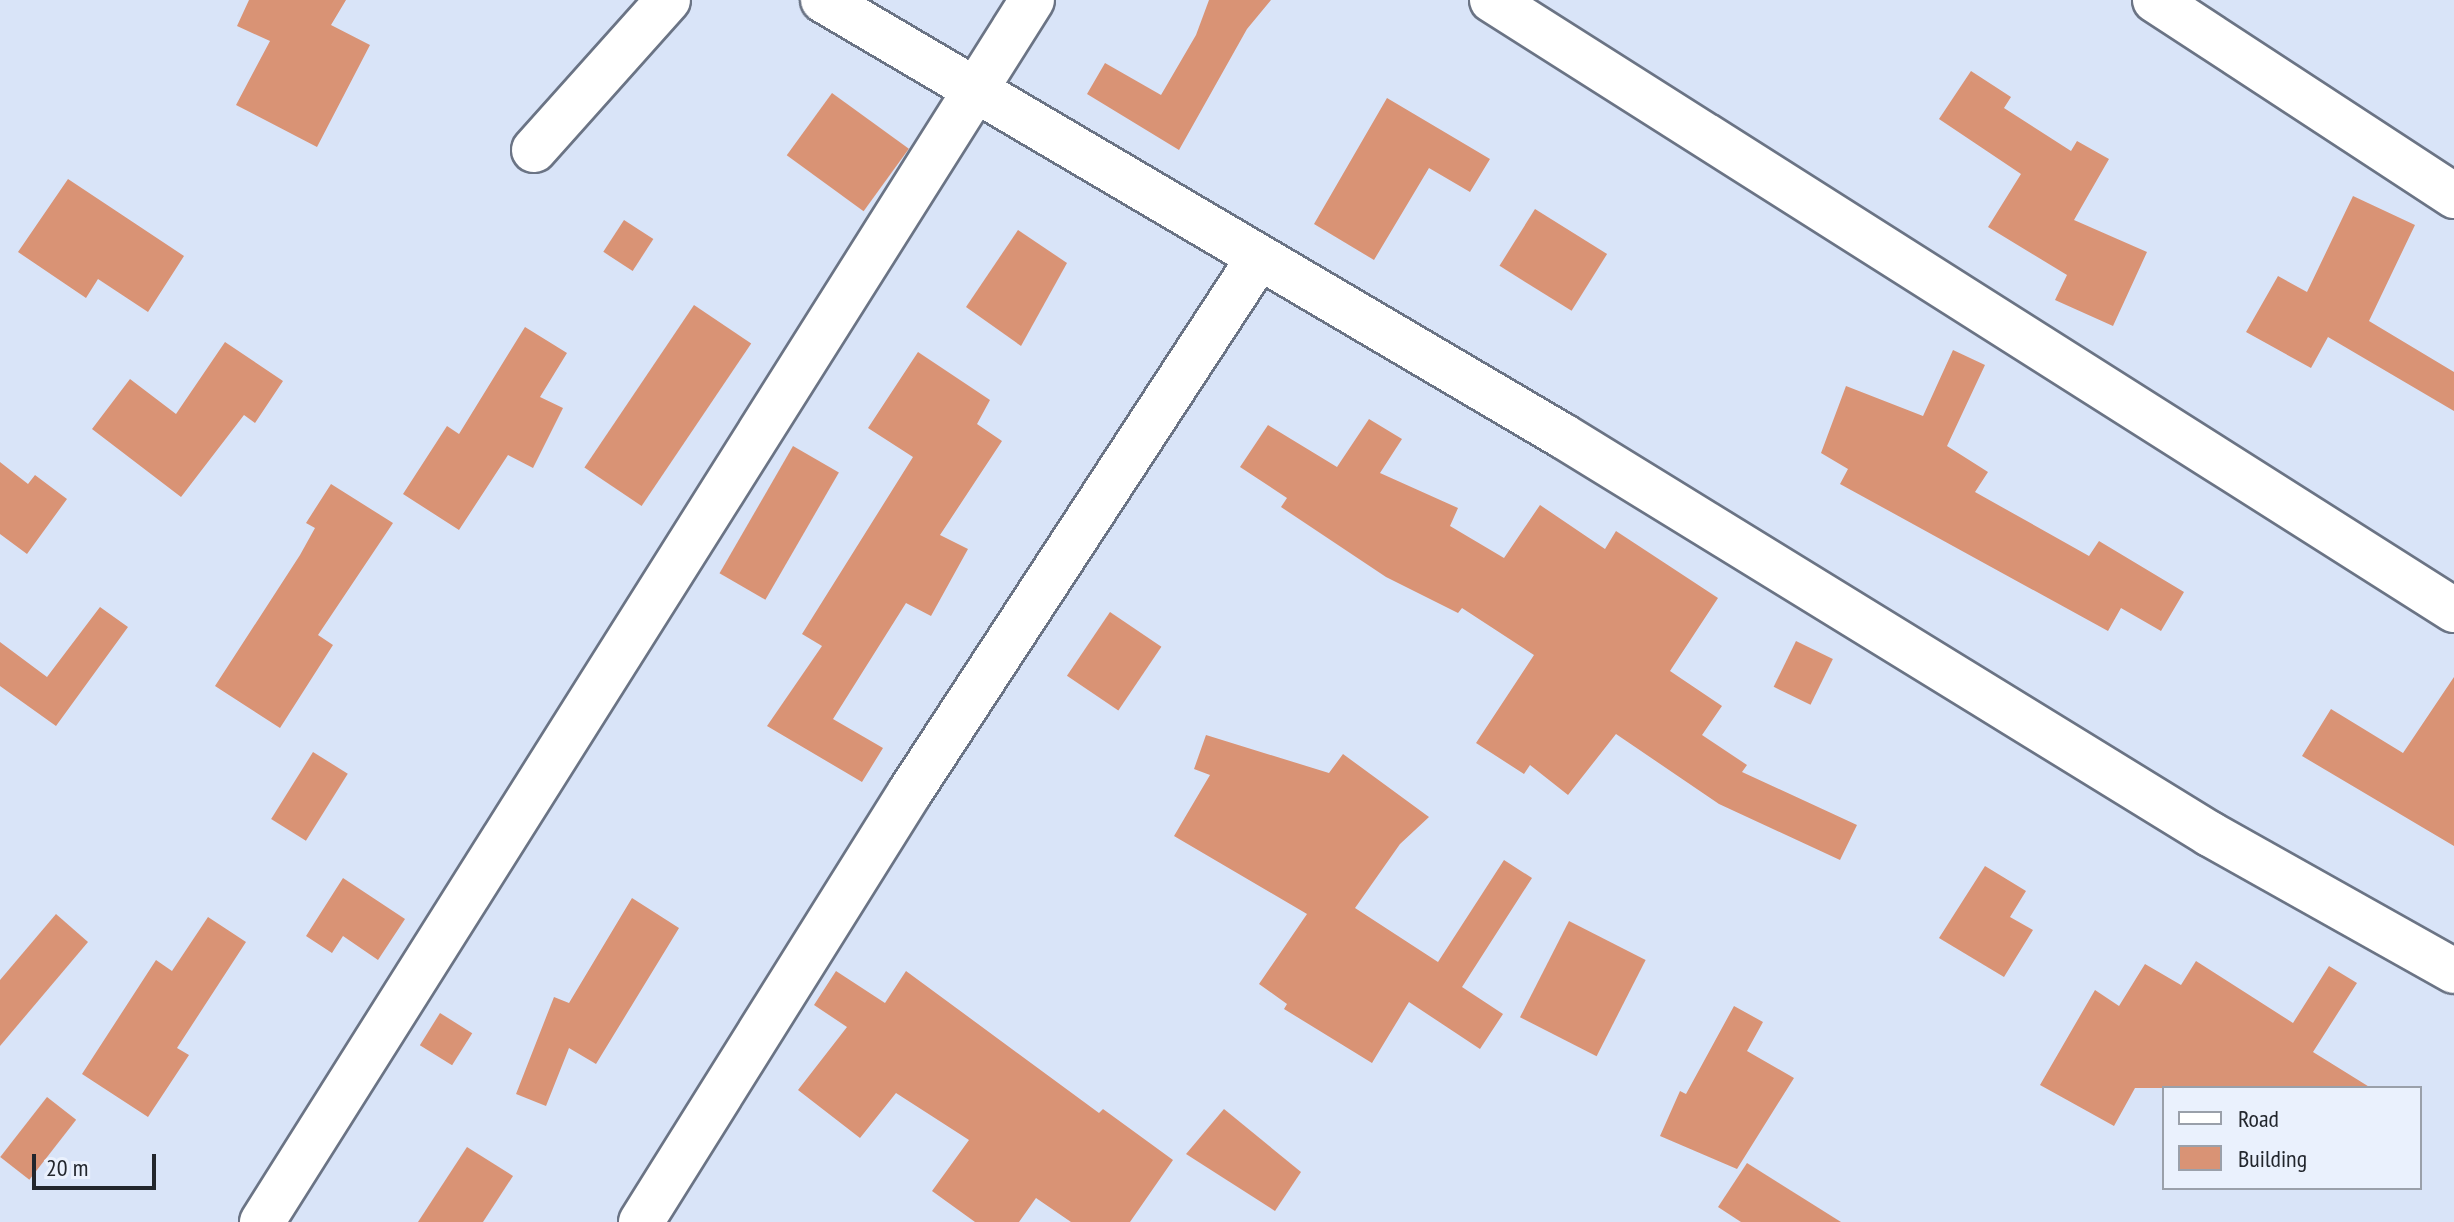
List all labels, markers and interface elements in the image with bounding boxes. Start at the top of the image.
legend [2162,1086,2422,1190]
text: Road [2238,1103,2279,1134]
scale bar [36,1138,160,1188]
text: Building [2238,1143,2307,1174]
text: 20 m [46,1152,88,1183]

